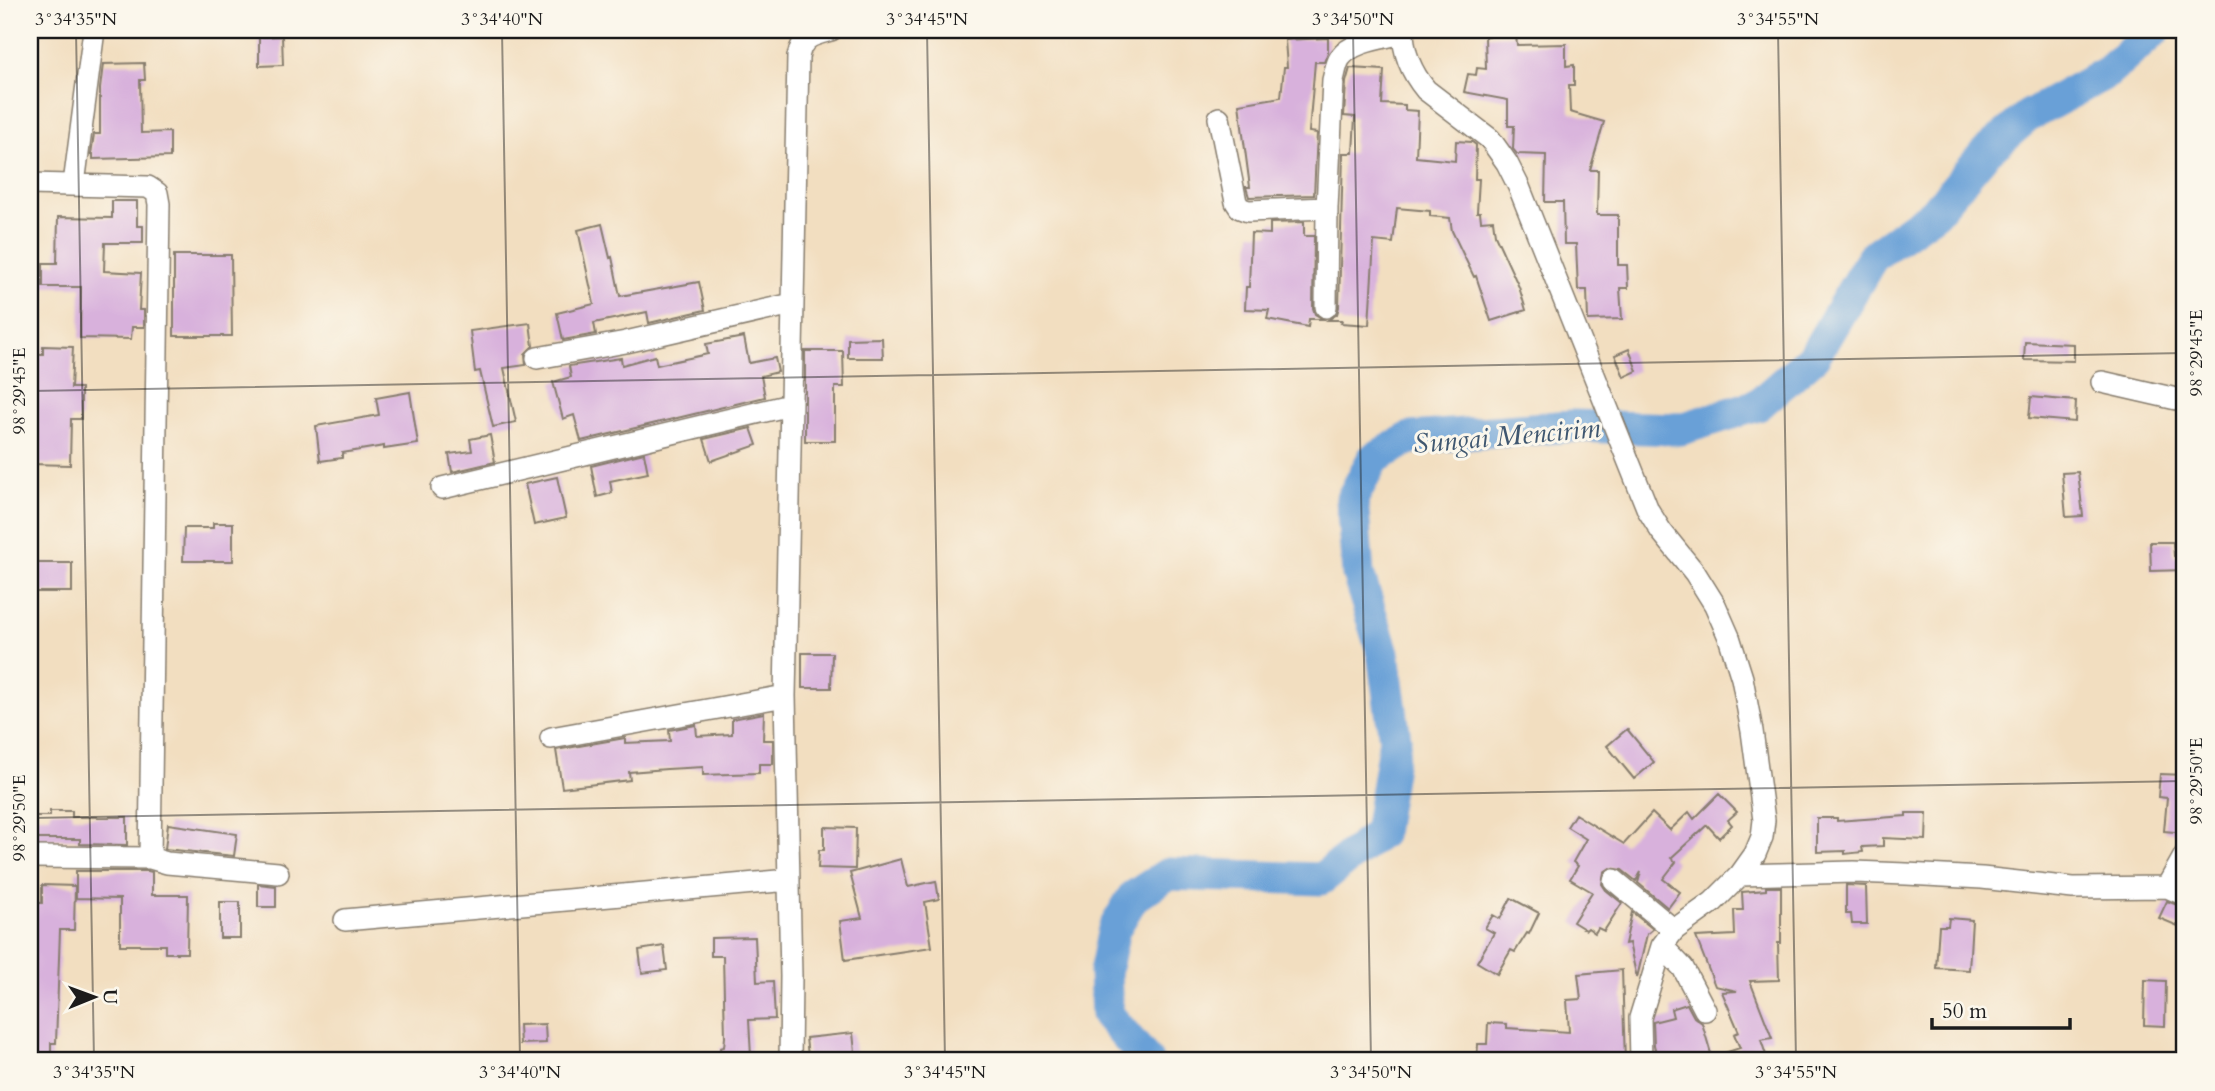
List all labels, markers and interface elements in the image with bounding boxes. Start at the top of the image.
text: 3°34'35"N [35,7,118,32]
text: 3°34'40"N [461,7,544,32]
text: 3°34'45"N [886,7,969,32]
text: 3°34'50"N [1312,7,1395,32]
text: 3°34'55"N [1737,7,1820,32]
text: 98°29'45"E [2184,309,2209,397]
text: 98°29'45"E [7,347,32,435]
water label: Sungai Mencirim [1412,409,1602,463]
text: 98°29'50"E [2184,737,2209,825]
text: 98°29'50"E [7,774,32,862]
north arrow [60,962,130,1032]
scale bar [1932,986,2070,1030]
text: U [97,989,123,1005]
text: 50 m [1942,997,1987,1026]
text: 3°34'35"N [53,1060,136,1085]
text: 3°34'40"N [479,1060,562,1085]
text: 3°34'45"N [904,1060,987,1085]
text: 3°34'50"N [1330,1060,1413,1085]
text: 3°34'55"N [1755,1060,1838,1085]

